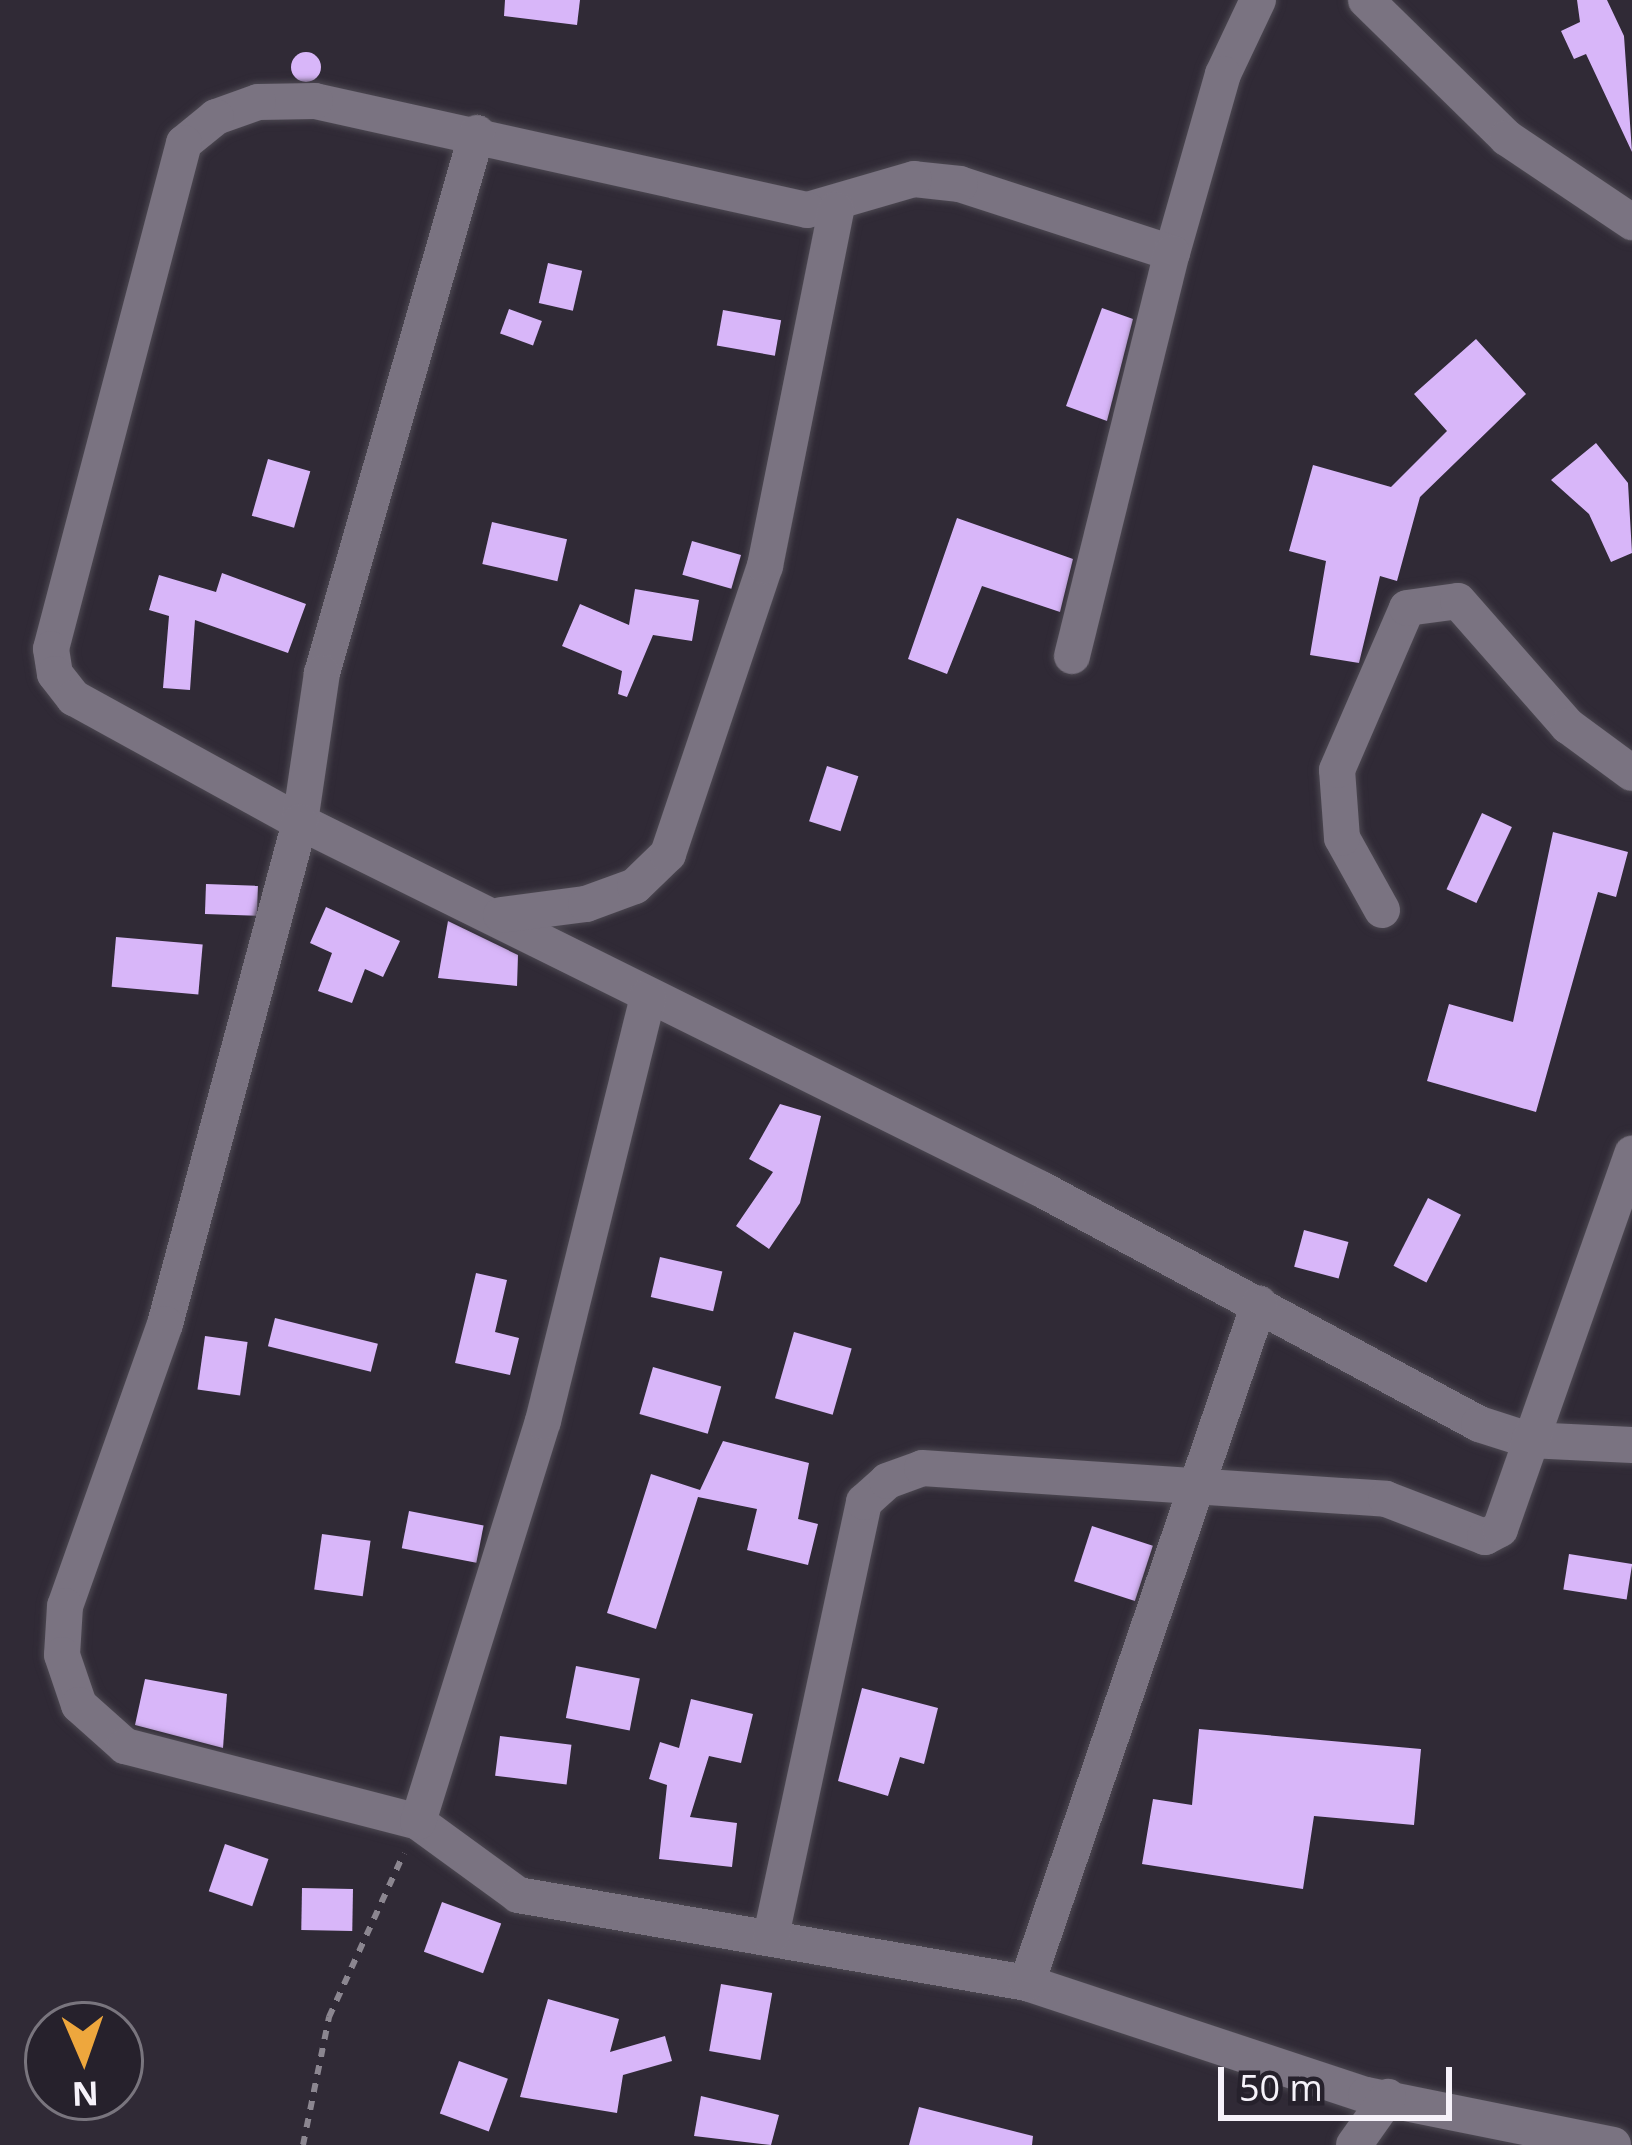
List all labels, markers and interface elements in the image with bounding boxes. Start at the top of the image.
north arrow [24,2001,144,2121]
scale bar [1224,2043,1458,2117]
text: 50 m [1239,2063,1323,2112]
text: N [71,2072,99,2117]

